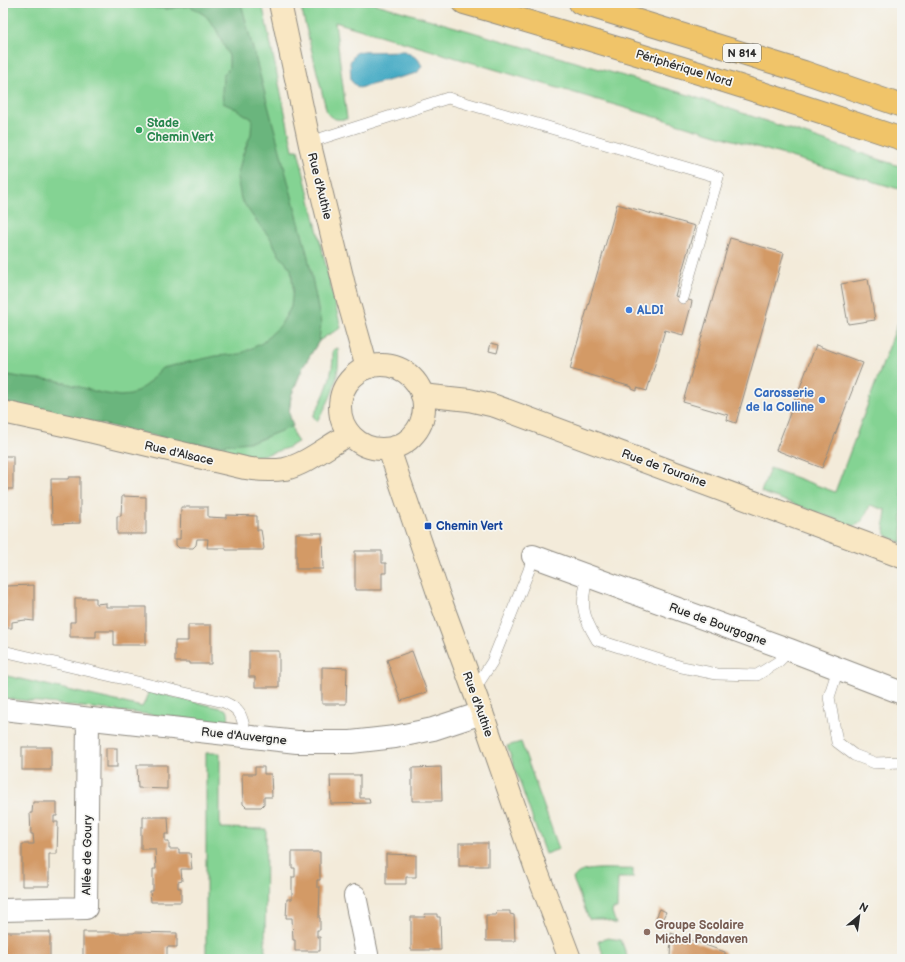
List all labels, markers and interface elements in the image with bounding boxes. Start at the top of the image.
road number: N 814 [723,44,761,62]
street label: Périphérique Nord [634,47,734,90]
place label: Stade Chemin Vert [147,116,214,145]
marker: Stade Chemin Vert [134,125,144,135]
street label: Rue d'Authie [304,151,335,221]
place label: ALDI [636,303,664,318]
marker: ALDI [624,305,634,315]
place label: Carosserie de la Colline [746,386,814,415]
marker: Carosserie de la Colline [817,395,827,405]
street label: Rue d'Alsace [143,438,215,469]
street label: Rue de Touraine [619,446,708,491]
place label: Chemin Vert [436,519,503,534]
marker: Chemin Vert [423,521,433,531]
street label: Rue de Bourgogne [667,600,769,649]
street label: Rue d'Authie [459,669,496,739]
street label: Rue d'Auvergne [200,725,287,748]
street label: Allée de Goury [79,814,96,895]
north arrow [839,896,879,936]
text: N [857,900,870,915]
place label: Groupe Scolaire Michel Pondaven [655,918,748,947]
marker: Groupe Scolaire Michel Pondaven [642,927,652,937]

